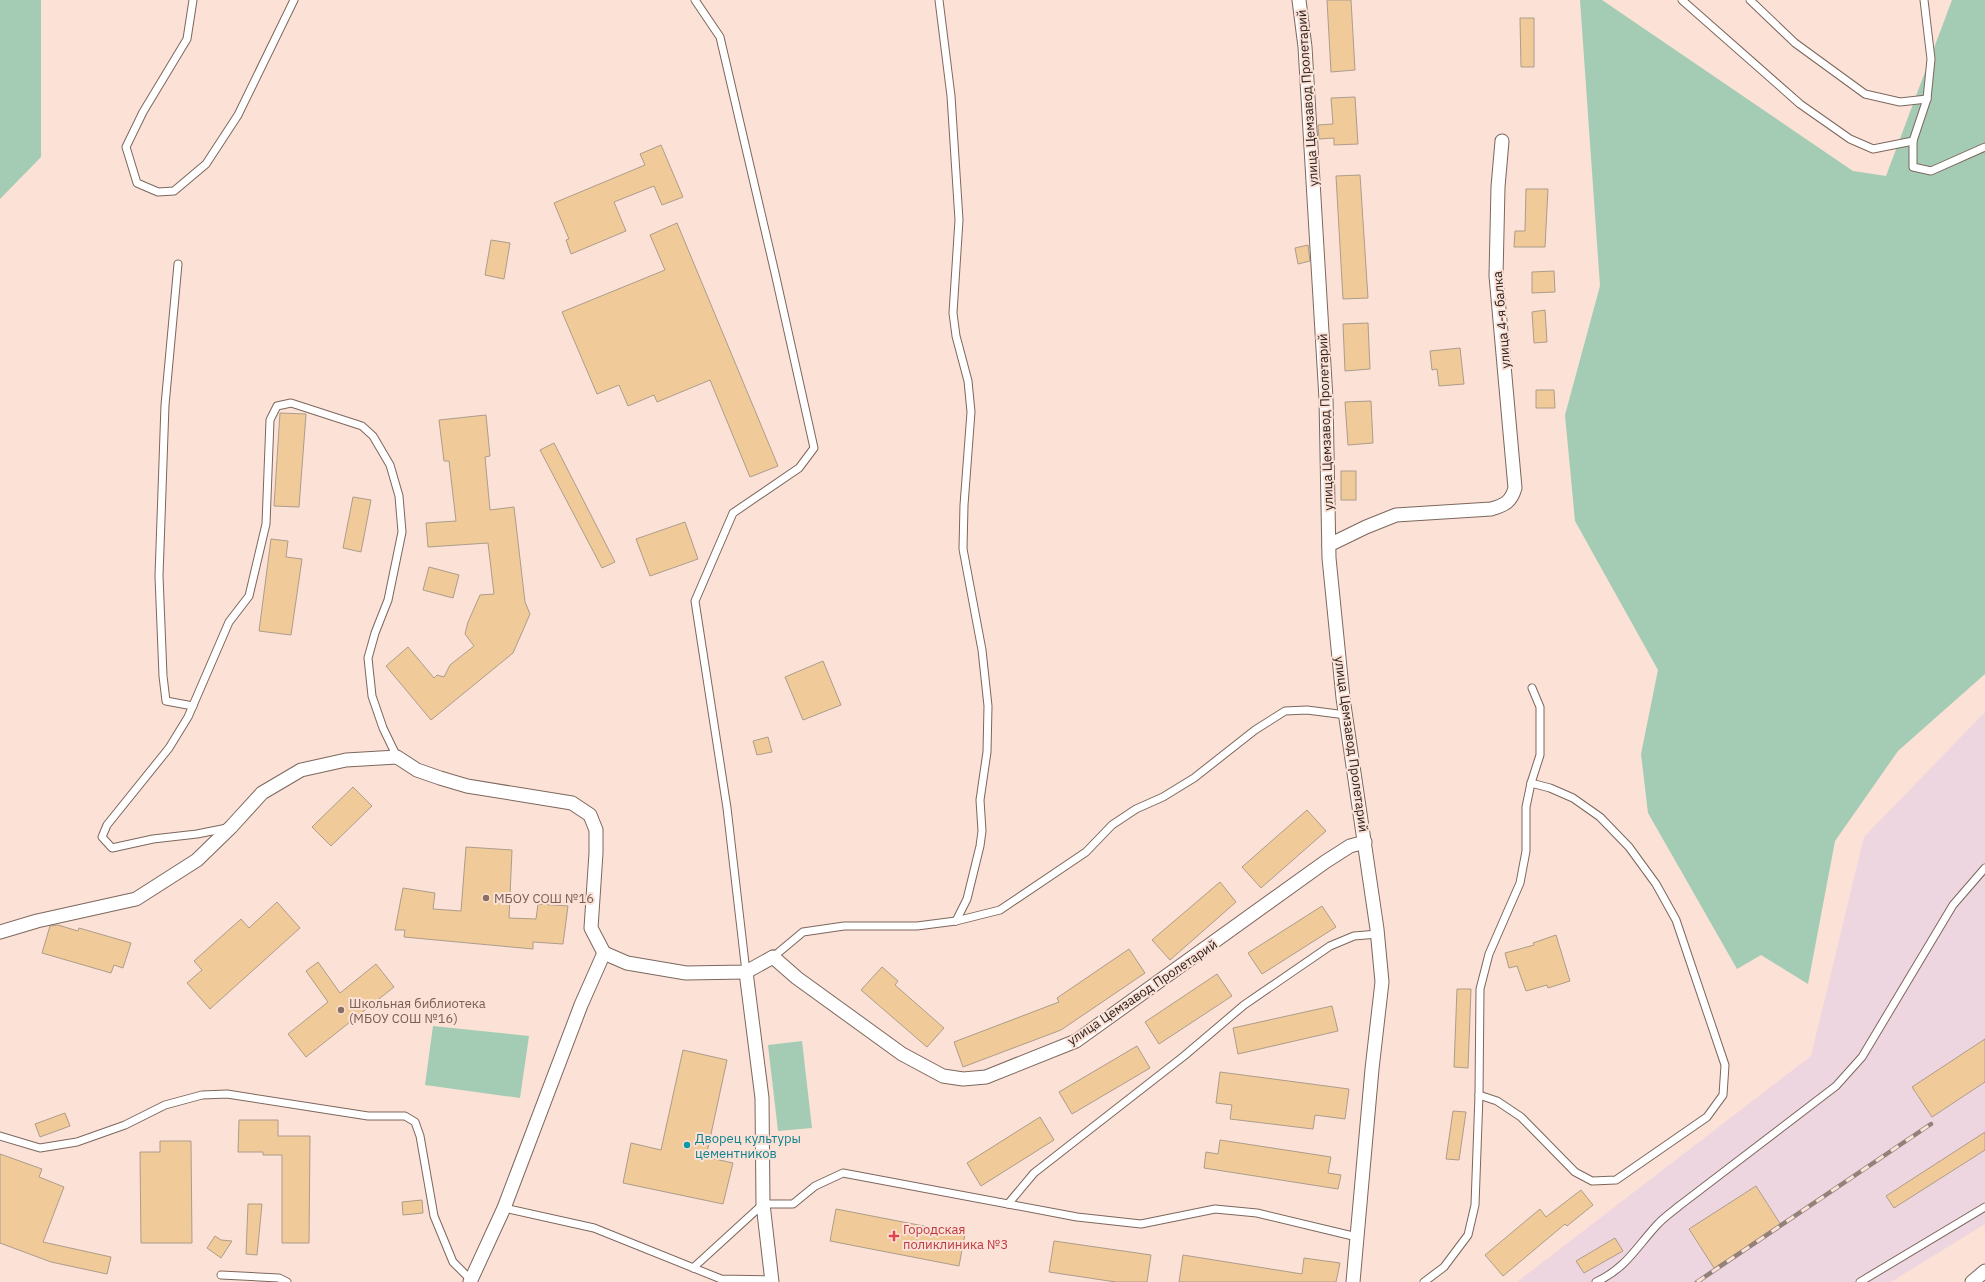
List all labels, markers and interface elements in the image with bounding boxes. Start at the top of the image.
street label: улица Цемзавод Пролетарий [1293,9,1322,187]
street label: улица 4-я балка [1489,270,1514,369]
street label: улица Цемзавод Пролетарий [1314,333,1337,511]
street label: улица Цемзавод Пролетарий [1331,655,1372,833]
place label: МБОУ СОШ №16 [494,890,594,907]
marker: МБОУ СОШ №16 [481,893,491,903]
street label: улица Цемзавод Пролетарий [1064,936,1221,1049]
place label: Школьная библиотека (МБОУ СОШ №16) [349,995,486,1027]
marker: Школьная библиотека (МБОУ СОШ №16) [336,1005,346,1015]
place label: Дворец культуры цементников [695,1130,801,1162]
marker: Дворец культуры цементников [682,1140,692,1150]
place label: Городская поликлиника №3 [903,1221,1008,1253]
marker: Городская поликлиника №3 [888,1230,900,1242]

